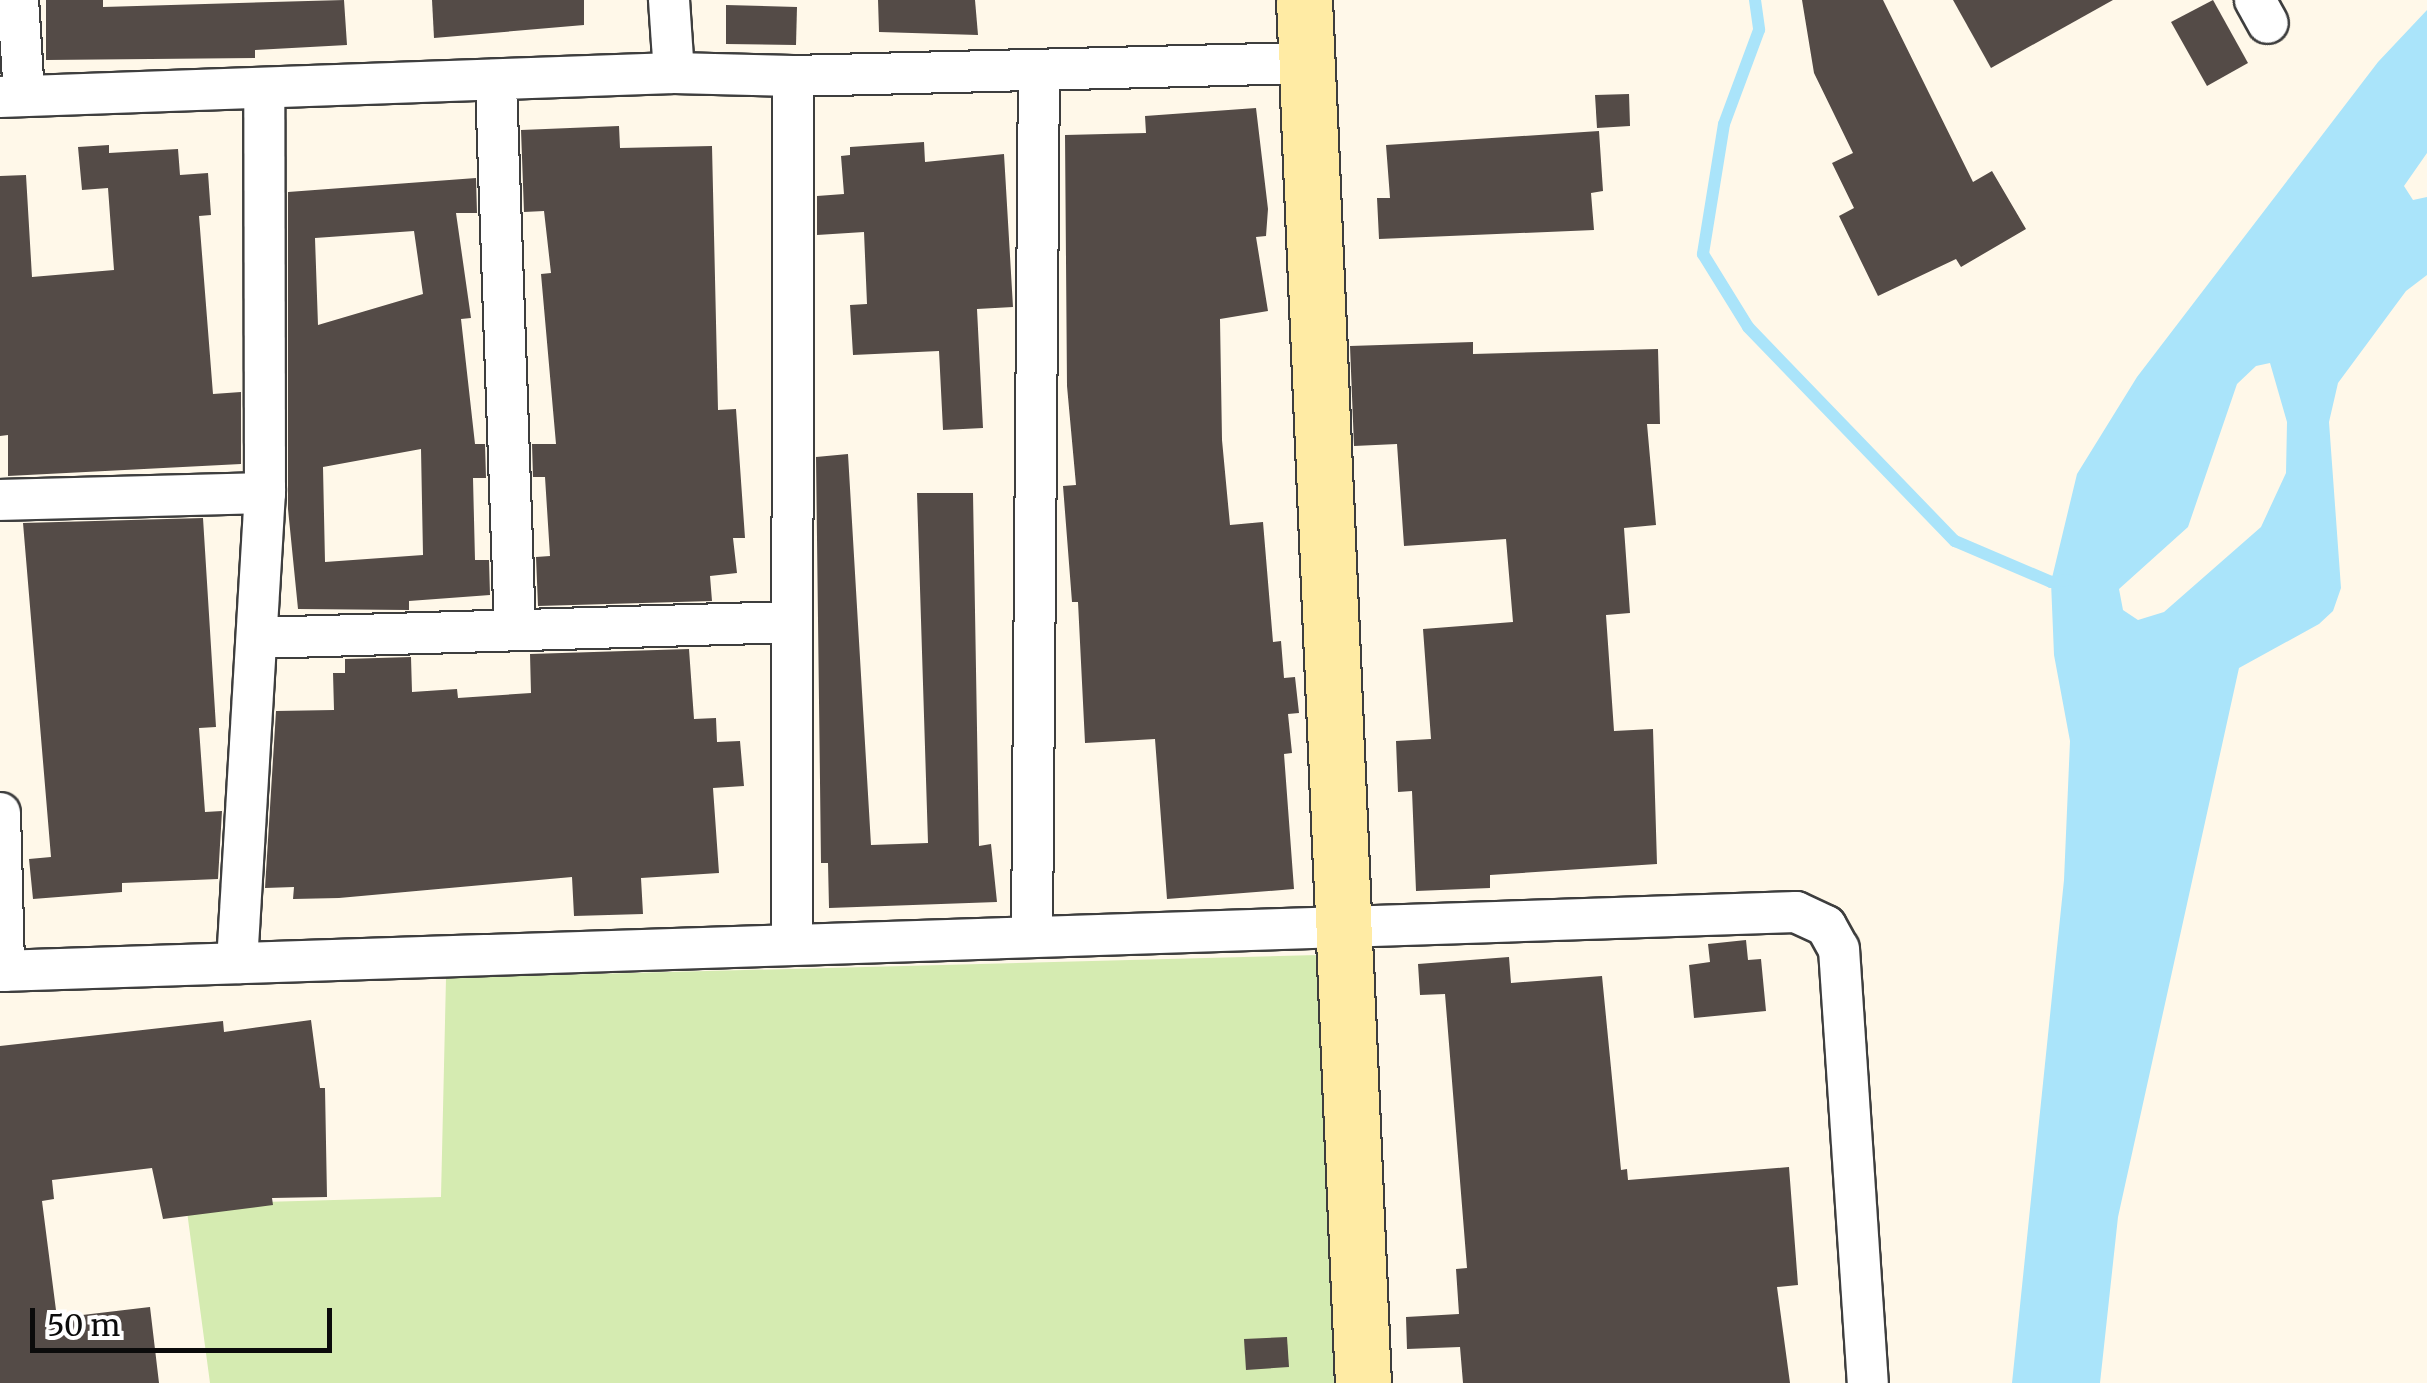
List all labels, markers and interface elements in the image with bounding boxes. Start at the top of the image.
scale bar [35,1288,338,1350]
text: 50 m [47,1306,120,1344]

